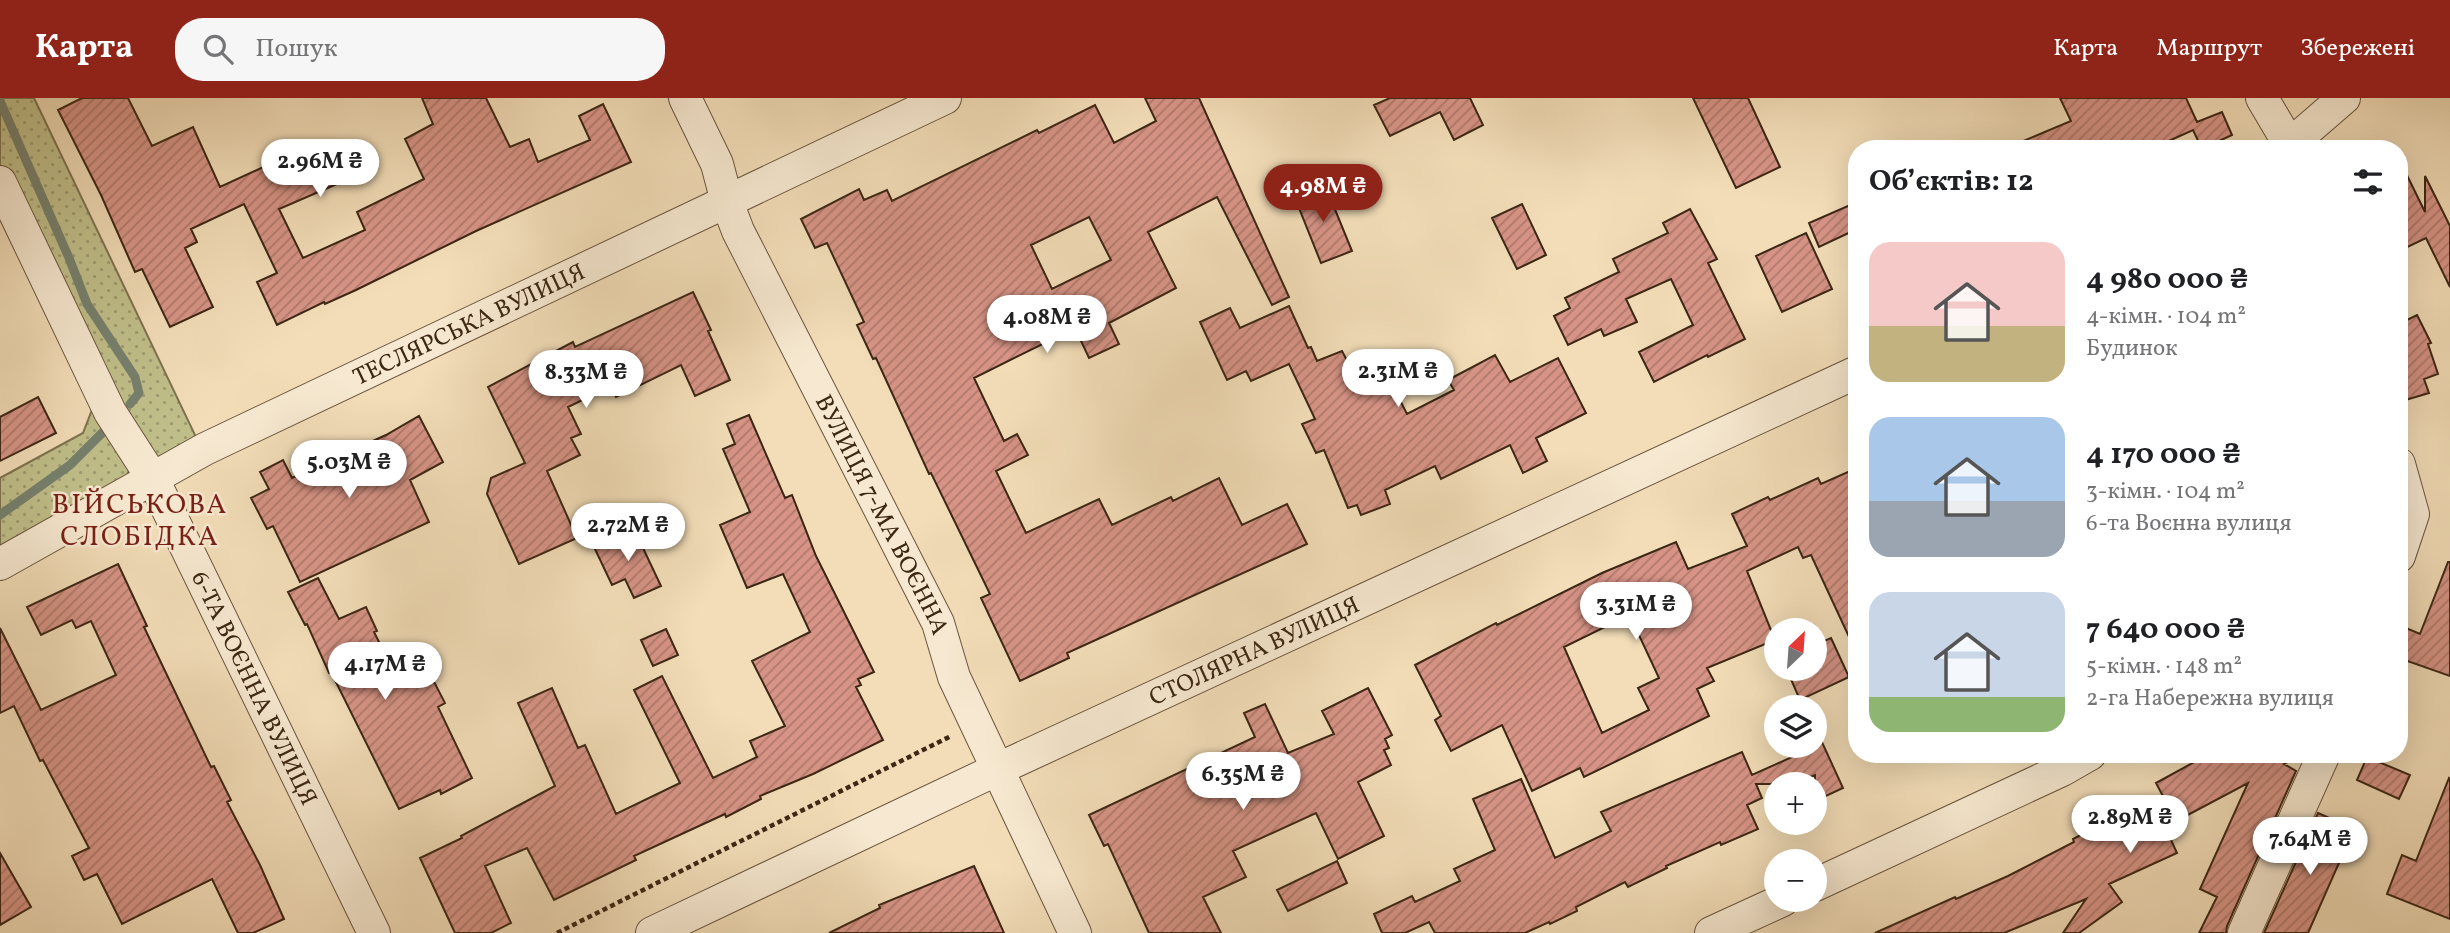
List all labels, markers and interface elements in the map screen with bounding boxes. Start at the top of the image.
search box [175,18,665,81]
text: Карта [35,26,133,72]
icon: search [199,30,237,68]
text: Пошук [255,31,338,67]
text: Карта [2053,32,2118,66]
text: Маршрут [2156,32,2262,66]
text: Збережені [2300,32,2415,66]
pin: 2.96M ₴ [255,140,385,199]
text: 2.96M ₴ [277,146,363,178]
text: Об’єктів: 12 [1869,161,2034,203]
icon: filters [2349,163,2387,201]
pin: 4.98M ₴ [1258,164,1388,224]
text: 4.98M ₴ [1280,171,1366,203]
street label: ТЕСЛЯРСЬКА ВУЛИЦЯ [348,256,591,395]
text: 4 980 000 ₴ [2086,259,2248,301]
icon: home [1925,270,2009,354]
pin: 4.08M ₴ [982,296,1112,355]
text: 4-кімн. · 104 m² [2086,301,2246,333]
text: 4.08M ₴ [1003,302,1091,334]
text: Будинок [2086,333,2177,365]
pin: 8.33M ₴ [521,350,651,410]
pin: 2.31M ₴ [1333,350,1463,409]
text: 2.31M ₴ [1358,356,1438,388]
text: 8.33M ₴ [545,357,627,389]
street label: ВУЛИЦЯ 7-МА ВОЄННА [805,389,956,639]
text: 4 170 000 ₴ [2086,434,2241,476]
pin: 5.03M ₴ [284,440,414,500]
icon: home [1925,445,2009,529]
text: 5.03M ₴ [307,447,391,479]
text: 3-кімн. · 104 m² [2086,476,2245,508]
district label: ВІЙСЬКОВА СЛОБІДКА [52,486,228,557]
pin: 2.72M ₴ [563,504,693,563]
text: 6-та Воєнна вулиця [2086,508,2291,540]
text: 2.72M ₴ [587,510,669,542]
street label: 6-ТА ВОЄННА ВУЛИЦЯ [181,566,324,812]
pin: 3.31M ₴ [1571,582,1701,642]
street label: СТОЛЯРНА ВУЛИЦЯ [1144,589,1366,716]
text: 3.31M ₴ [1596,589,1676,621]
text: 7 640 000 ₴ [2086,609,2245,651]
north arrow [1764,618,1827,681]
map controls [1764,618,1827,912]
icon: home [1925,620,2009,704]
pin: 4.17M ₴ [320,642,450,702]
text: 4.17M ₴ [344,649,426,681]
text: 5-кімн. · 148 m² [2086,651,2242,683]
text: 2-га Набережна вулиця [2086,683,2334,715]
button: layers [1764,695,1827,758]
pin: 6.35M ₴ [1178,752,1308,812]
text: 6.35M ₴ [1202,759,1284,791]
button: + [1764,772,1827,835]
pin: 2.89M ₴ [2065,796,2195,855]
text: 2.89M ₴ [2088,802,2172,834]
pin: 7.64M ₴ [2245,818,2375,877]
text: 7.64M ₴ [2269,824,2351,856]
button: − [1764,849,1827,912]

